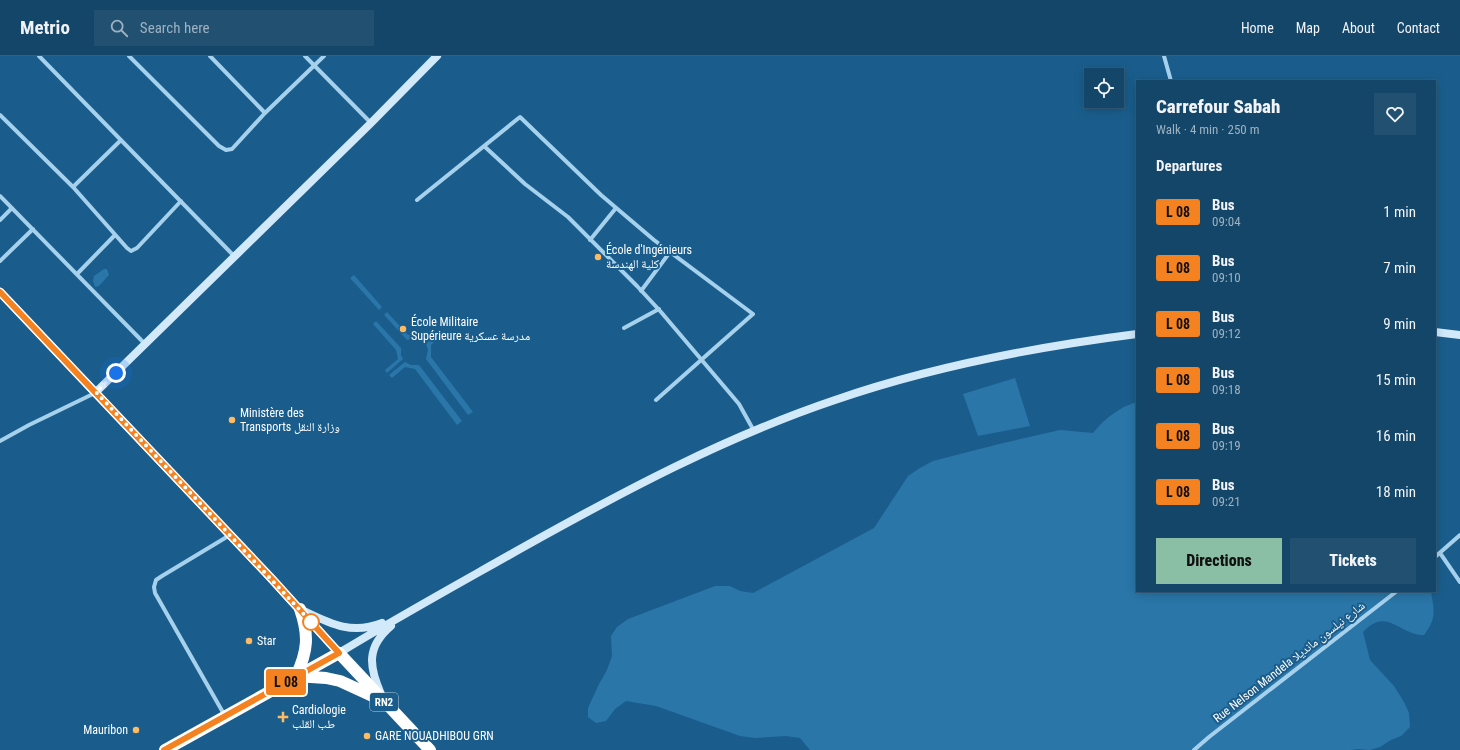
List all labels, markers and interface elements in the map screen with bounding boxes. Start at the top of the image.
search box [94,10,374,46]
text: Metrio [20,16,70,39]
icon: search [108,17,130,39]
text: Search here [140,19,210,37]
text: Home [1241,20,1274,36]
text: Map [1296,20,1320,36]
text: About [1342,20,1375,36]
text: Contact [1397,20,1440,36]
map controls [1084,68,1124,108]
button: locate [1084,68,1124,108]
button: heart [1374,93,1416,135]
text: Carrefour Sabah [1156,95,1280,118]
text: Walk · 4 min · 250 m [1156,122,1260,137]
text: Departures [1156,157,1222,175]
text: Bus [1212,196,1235,214]
text: 1 min [1383,203,1416,221]
text: L 08 [1166,204,1190,220]
text: 09:04 [1212,214,1241,229]
place label: École d'Ingénieurs كلية الهندسة [606,242,692,271]
marker: École d'Ingénieurs كلية الهندسة [593,252,603,262]
text: Bus [1212,252,1235,270]
text: 7 min [1383,259,1416,277]
text: L 08 [1166,260,1190,276]
text: 09:10 [1212,270,1241,285]
text: Bus [1212,308,1235,326]
place label: École Militaire Supérieure مدرسة عسكرية [411,314,530,343]
text: 9 min [1383,315,1416,333]
text: L 08 [1166,316,1190,332]
marker: École Militaire Supérieure مدرسة عسكرية [398,324,408,334]
text: 09:12 [1212,326,1241,341]
your location [106,363,126,383]
text: Bus [1212,364,1235,382]
text: 15 min [1376,371,1416,389]
text: L 08 [1166,372,1190,388]
text: 09:18 [1212,382,1241,397]
place label: Ministère des Transports وزارة النقل [240,406,340,434]
marker: Ministère des Transports وزارة النقل [227,415,237,425]
text: Bus [1212,420,1235,438]
text: 16 min [1376,427,1416,445]
text: L 08 [1166,428,1190,444]
text: 09:19 [1212,438,1241,453]
text: Bus [1212,476,1235,494]
text: 18 min [1376,483,1416,501]
text: L 08 [1166,484,1190,500]
text: 09:21 [1212,494,1241,509]
button: Directions [1156,538,1282,584]
button: Tickets [1290,538,1416,584]
street label: Rue Nelson Mandela شارع نيلسون مانديلا [1210,598,1368,726]
unlabelled marker [302,613,320,631]
place label: Star [257,634,277,648]
marker: Star [244,636,254,646]
line badge: L 08 [258,669,314,695]
text: L 08 [274,674,298,690]
road number: RN2 [370,693,398,711]
place label: Cardiologie طب القلب [292,703,346,731]
marker: Cardiologie طب القلب [277,711,289,723]
place label: Mauribon [83,723,128,737]
marker: Mauribon [131,725,141,735]
place label: GARE NOUADHIBOU GRN [375,729,494,743]
marker: GARE NOUADHIBOU GRN [362,731,372,741]

